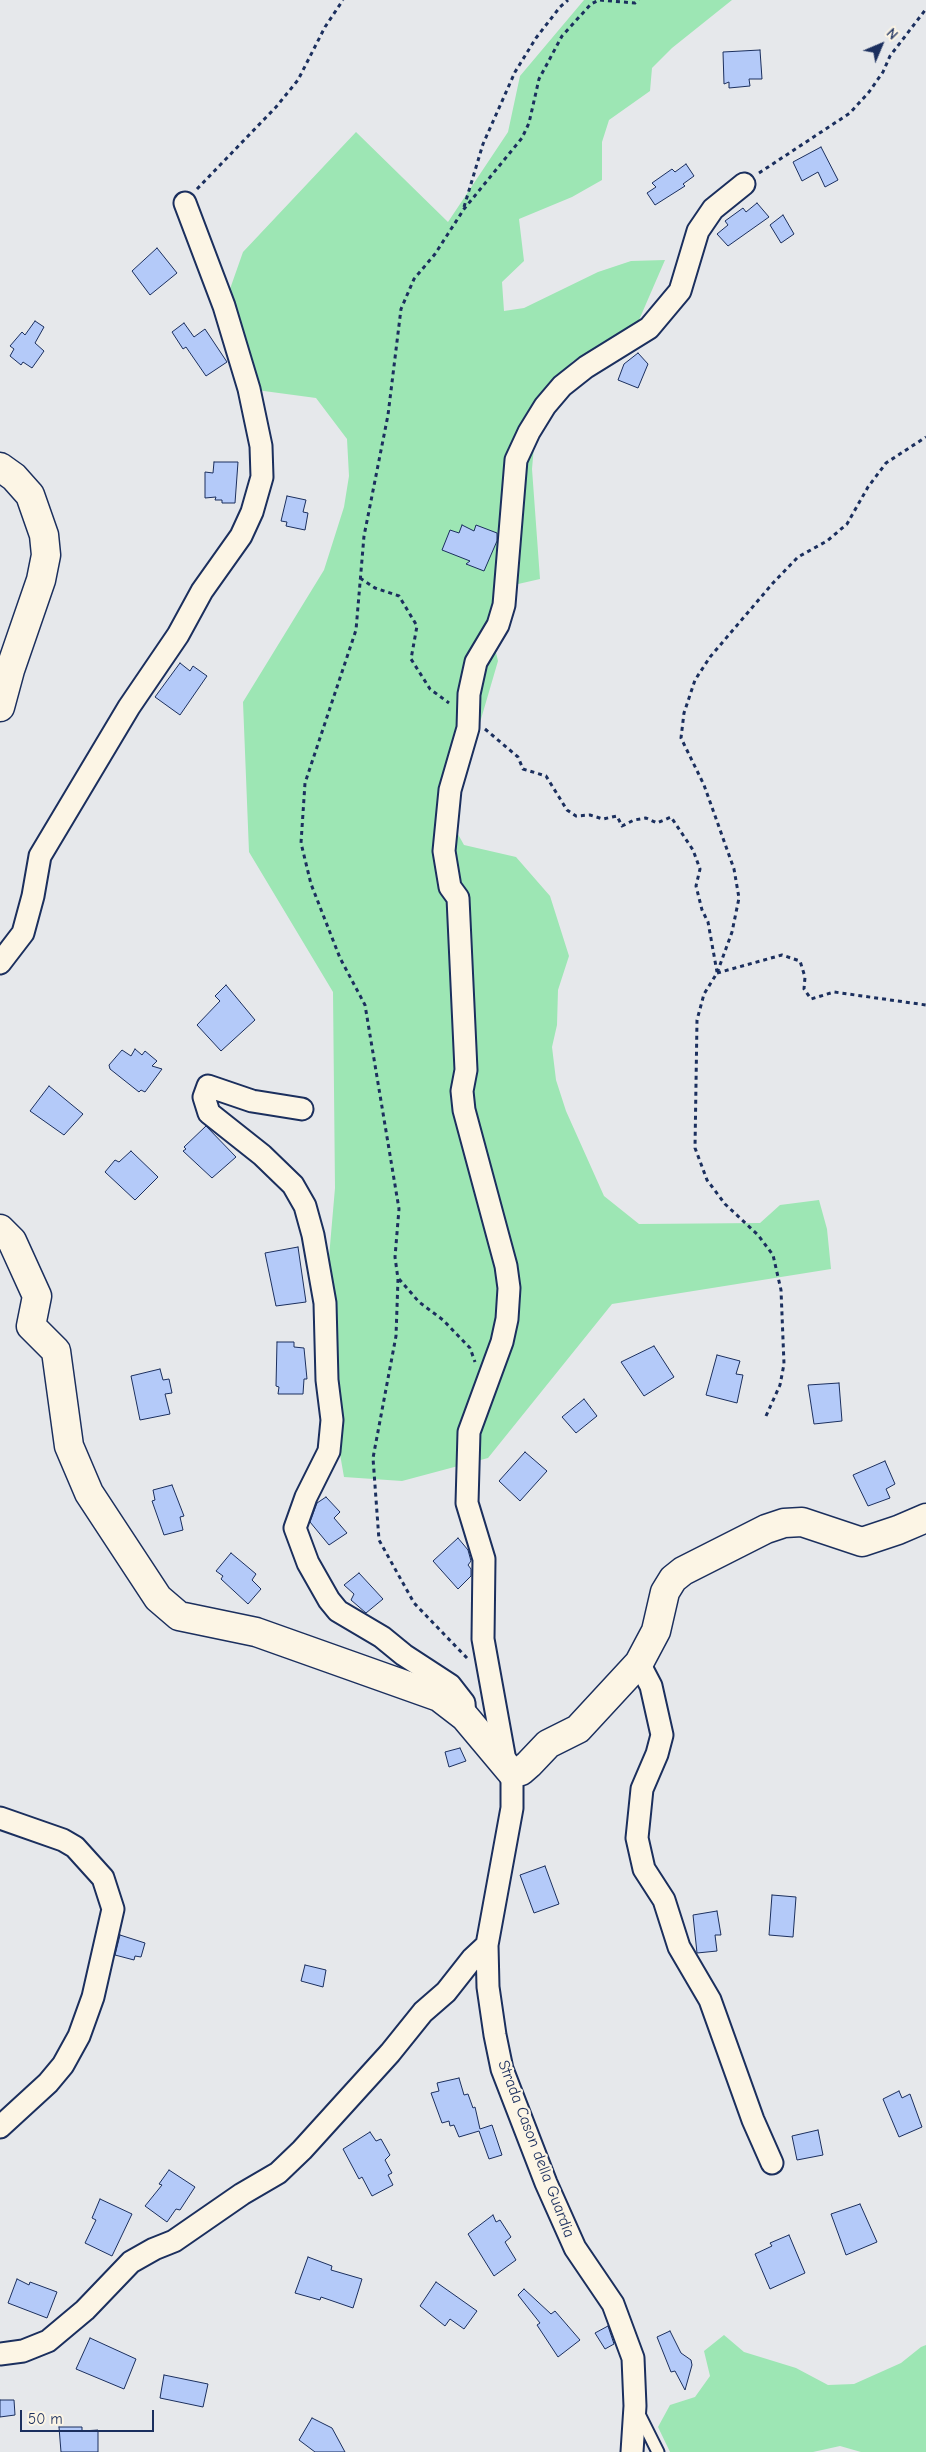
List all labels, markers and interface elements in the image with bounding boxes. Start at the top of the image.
north arrow [856,20,906,70]
text: N [883,25,901,43]
street label: Strada Cason della Guardia [493,2058,579,2240]
scale bar [22,2400,156,2432]
text: 50 m [28,2410,63,2428]

